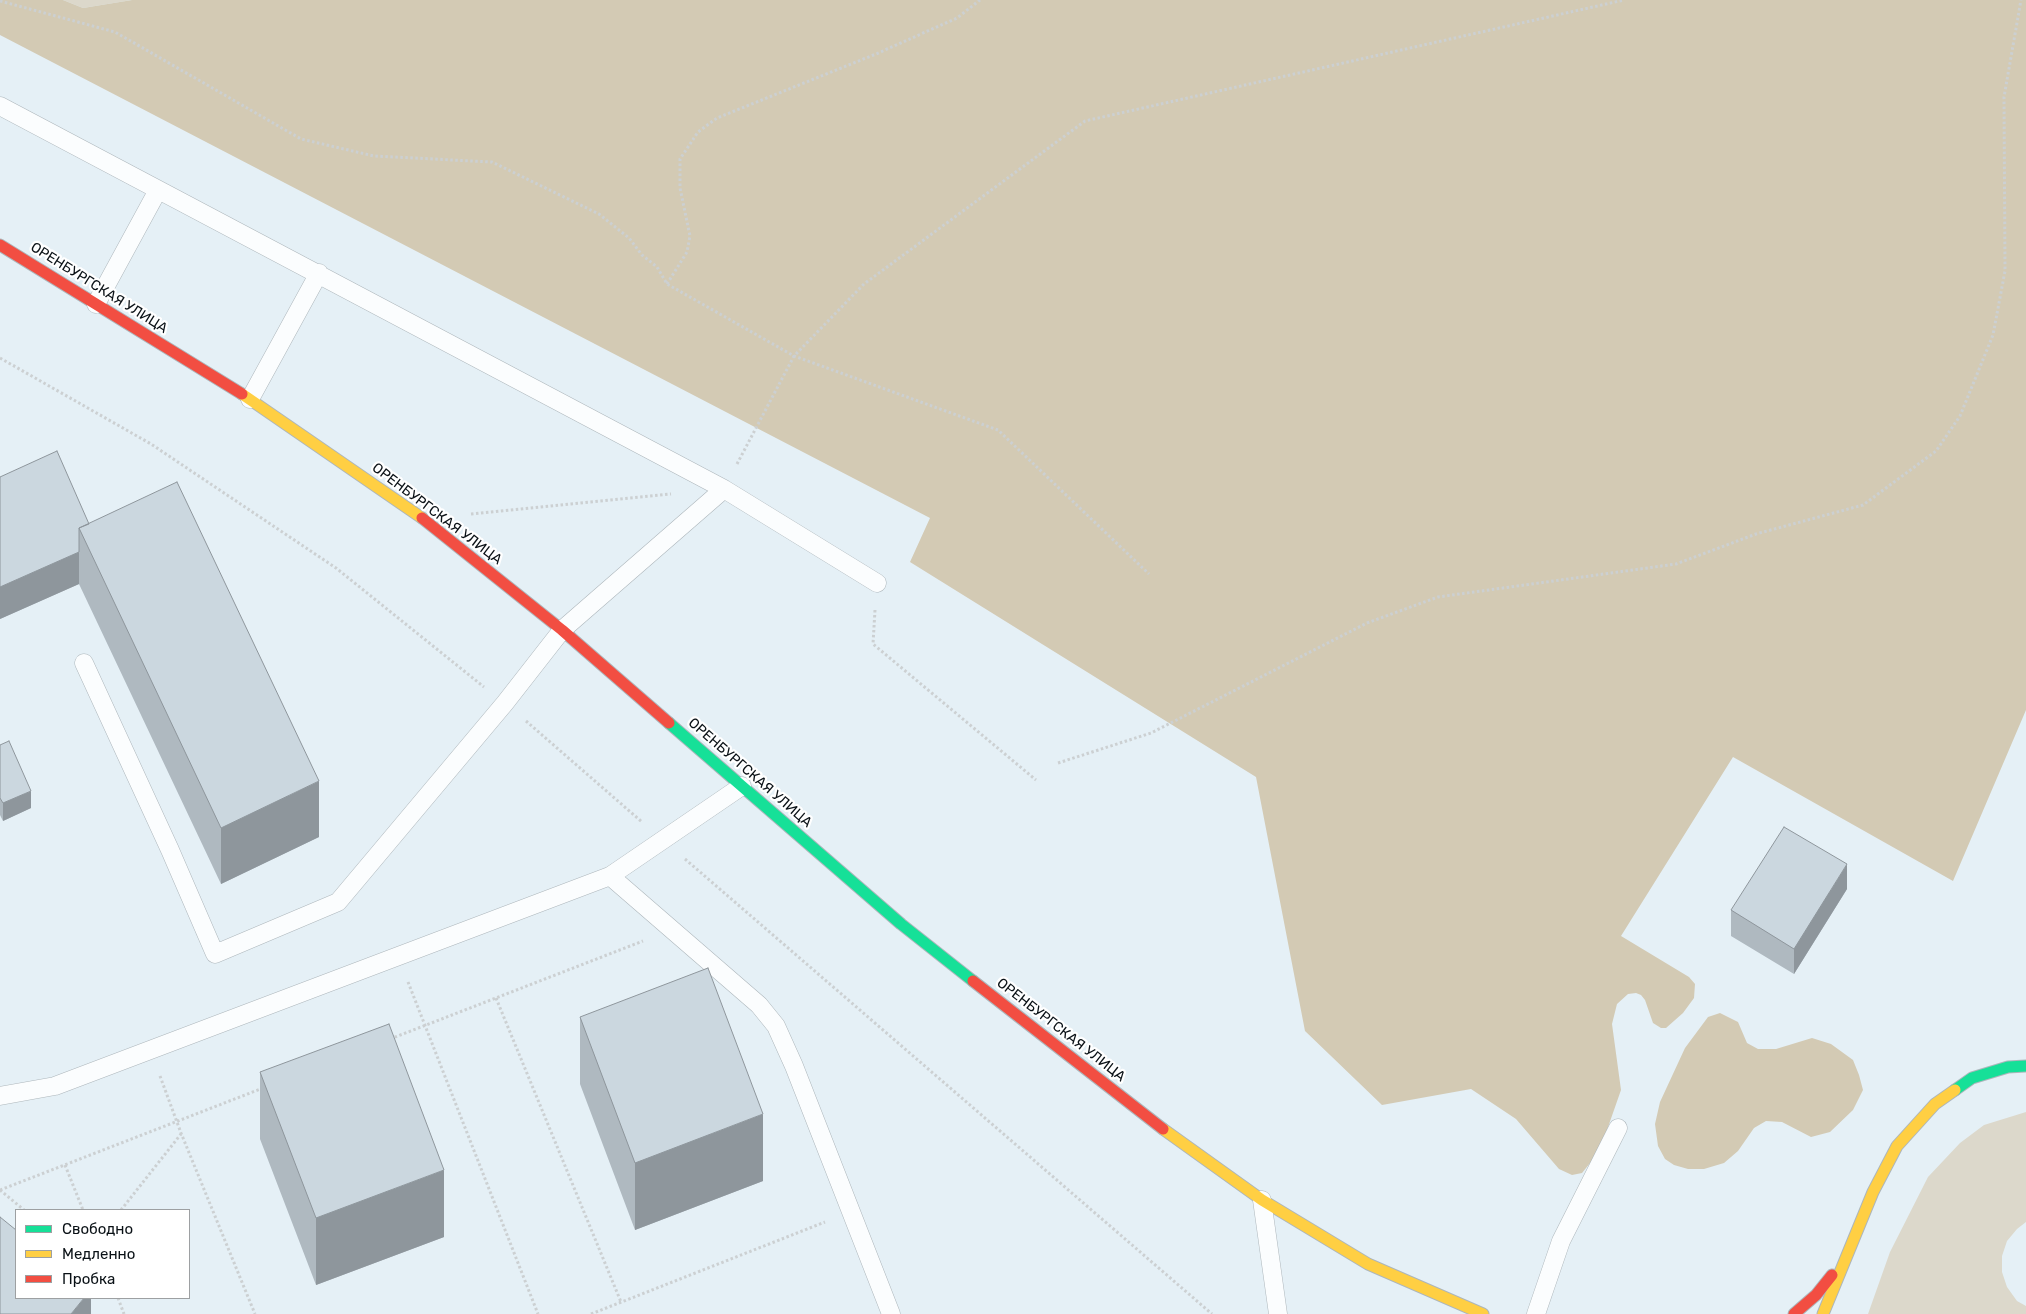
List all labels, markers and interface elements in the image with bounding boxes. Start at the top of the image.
street label: ОРЕНБУРГСКАЯ УЛИЦА [27,239,171,337]
street label: ОРЕНБУРГСКАЯ УЛИЦА [369,460,505,568]
street label: ОРЕНБУРГСКАЯ УЛИЦА [685,715,815,831]
street label: ОРЕНБУРГСКАЯ УЛИЦА [993,975,1129,1085]
legend [15,1209,190,1299]
text: Свободно [62,1220,133,1238]
text: Медленно [62,1245,135,1263]
text: Пробка [62,1270,115,1288]

